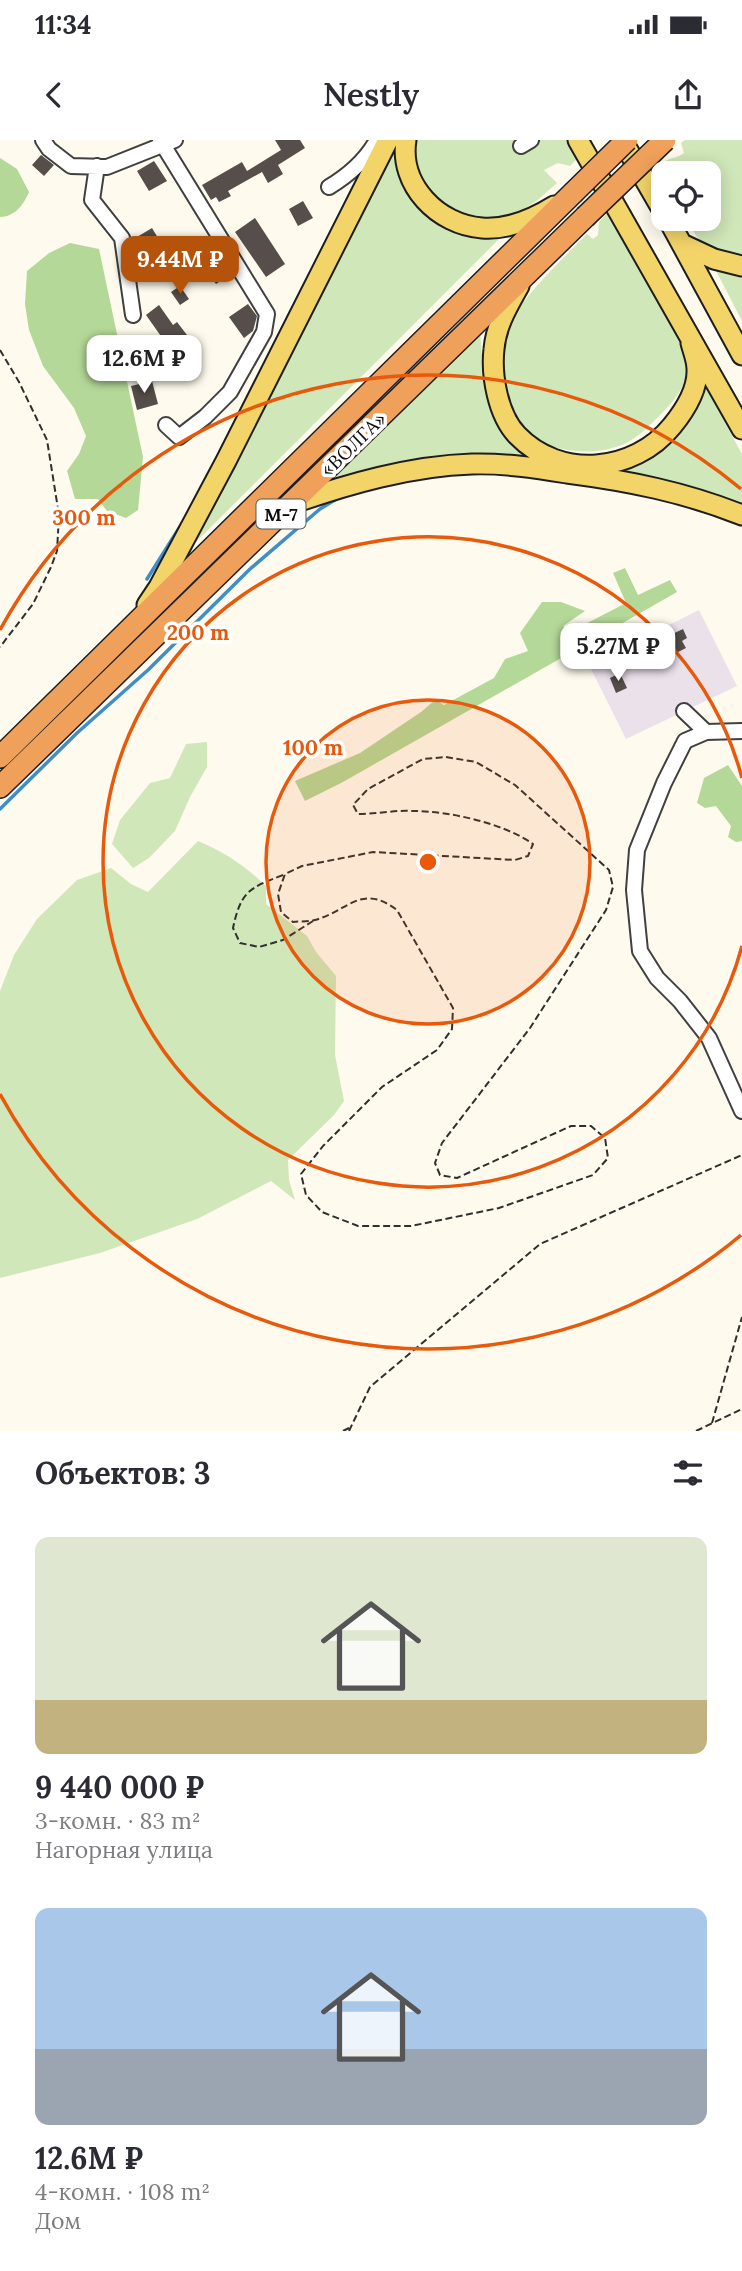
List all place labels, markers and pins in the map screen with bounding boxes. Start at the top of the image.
pin: 9.44M ₽ [115,236,245,296]
pin: 12.6M ₽ [79,336,209,395]
pin: 5.27M ₽ [553,624,683,683]
centre of rings [416,850,440,874]

